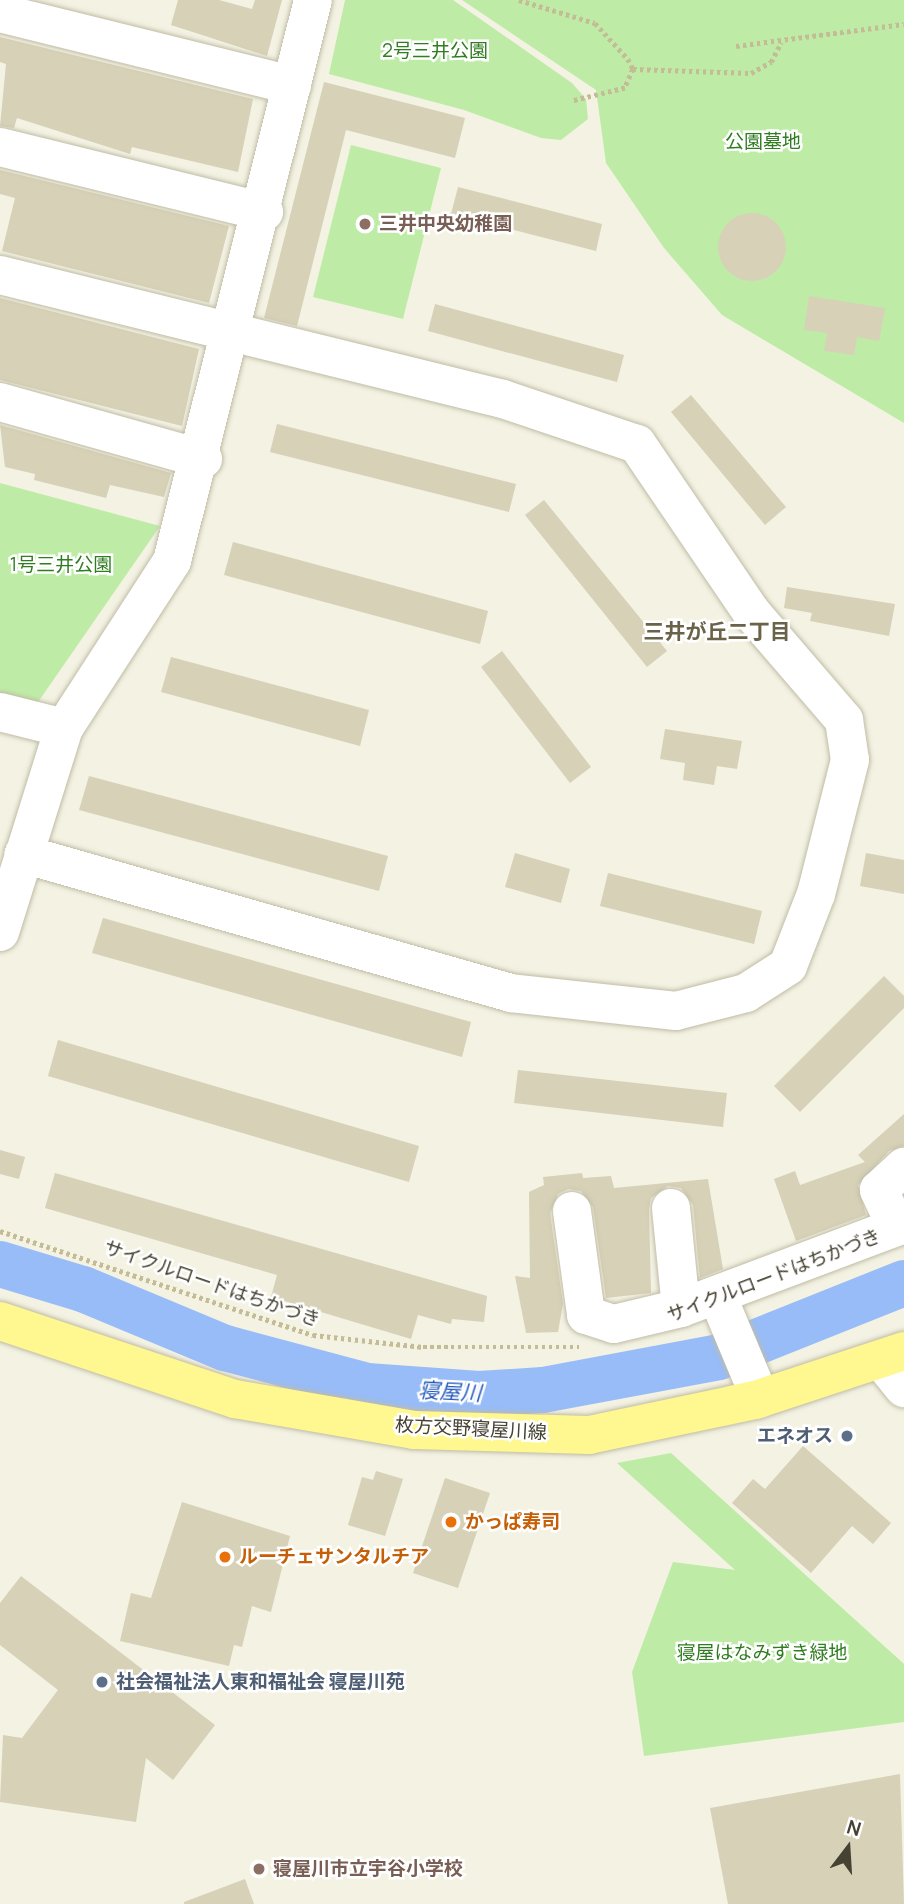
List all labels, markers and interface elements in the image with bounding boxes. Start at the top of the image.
park label: 2号三井公園 [382,40,488,62]
park label: 公園墓地 [725,131,801,153]
place label: 三井中央幼稚園 [379,213,512,235]
marker: 三井中央幼稚園 [357,216,373,232]
park label: 1号三井公園 [10,554,112,576]
district label: 三井が丘二丁目 [644,618,790,644]
street label: サイクルロードはちかづき [663,1225,885,1327]
street label: サイクルロードはちかづき [100,1236,324,1332]
water label: 寝屋川 [418,1377,482,1405]
street label: 枚方交野寝屋川線 [395,1414,547,1444]
place label: エネオス [757,1425,833,1447]
marker: エネオス [839,1428,855,1444]
place label: かっぱ寿司 [465,1511,560,1533]
marker: かっぱ寿司 [443,1514,459,1530]
place label: ルーチェサンタルチア [239,1546,429,1568]
marker: ルーチェサンタルチア [217,1549,233,1565]
park label: 寝屋はなみずき緑地 [677,1642,847,1664]
place label: 社会福祉法人東和福祉会 寝屋川苑 [116,1671,405,1693]
marker: 社会福祉法人東和福祉会 寝屋川苑 [94,1674,110,1690]
north arrow [813,1813,883,1883]
text: N [844,1813,864,1842]
place label: 寝屋川市立宇谷小学校 [273,1858,463,1880]
marker: 寝屋川市立宇谷小学校 [251,1861,267,1877]

